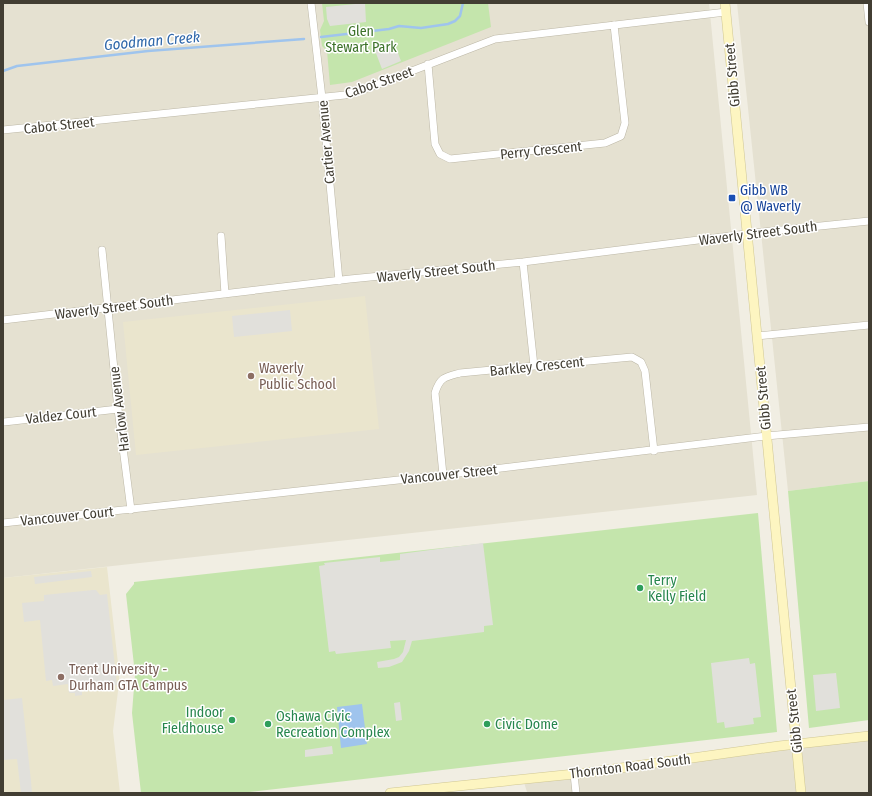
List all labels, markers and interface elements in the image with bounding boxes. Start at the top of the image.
park label: Glen Stewart Park [325,23,397,56]
water label: Goodman Creek [103,28,201,54]
street label: Gibb Street [721,42,744,108]
street label: Cabot Street [343,63,416,102]
street label: Cartier Avenue [314,99,339,185]
street label: Cabot Street [23,113,96,138]
street label: Perry Crescent [499,138,583,163]
place label: Gibb WB @ Waverly [740,182,801,215]
marker: Gibb WB @ Waverly [727,193,737,203]
street label: Waverly Street South [698,218,818,249]
street label: Waverly Street South [376,257,496,286]
street label: Waverly Street South [54,292,174,323]
street label: Barkley Crescent [489,353,586,380]
place label: Waverly Public School [259,360,336,393]
street label: Harlow Avenue [106,365,133,453]
street label: Gibb Street [752,365,775,431]
marker: Waverly Public School [246,371,256,381]
street label: Valdez Court [25,403,98,428]
street label: Vancouver Street [400,461,499,488]
street label: Vancouver Court [20,503,115,530]
place label: Terry Kelly Field [648,572,706,605]
marker: Terry Kelly Field [635,583,645,593]
place label: Trent University - Durham GTA Campus [69,661,187,694]
marker: Trent University - Durham GTA Campus [56,672,66,682]
street label: Gibb Street [783,688,806,754]
place label: Indoor Fieldhouse [162,704,224,737]
place label: Oshawa Civic Recreation Complex [276,708,390,741]
marker: Indoor Fieldhouse [227,715,237,725]
place label: Civic Dome [495,716,558,733]
marker: Oshawa Civic Recreation Complex [263,719,273,729]
marker: Civic Dome [482,719,492,729]
street label: Thornton Road South [569,751,692,782]

